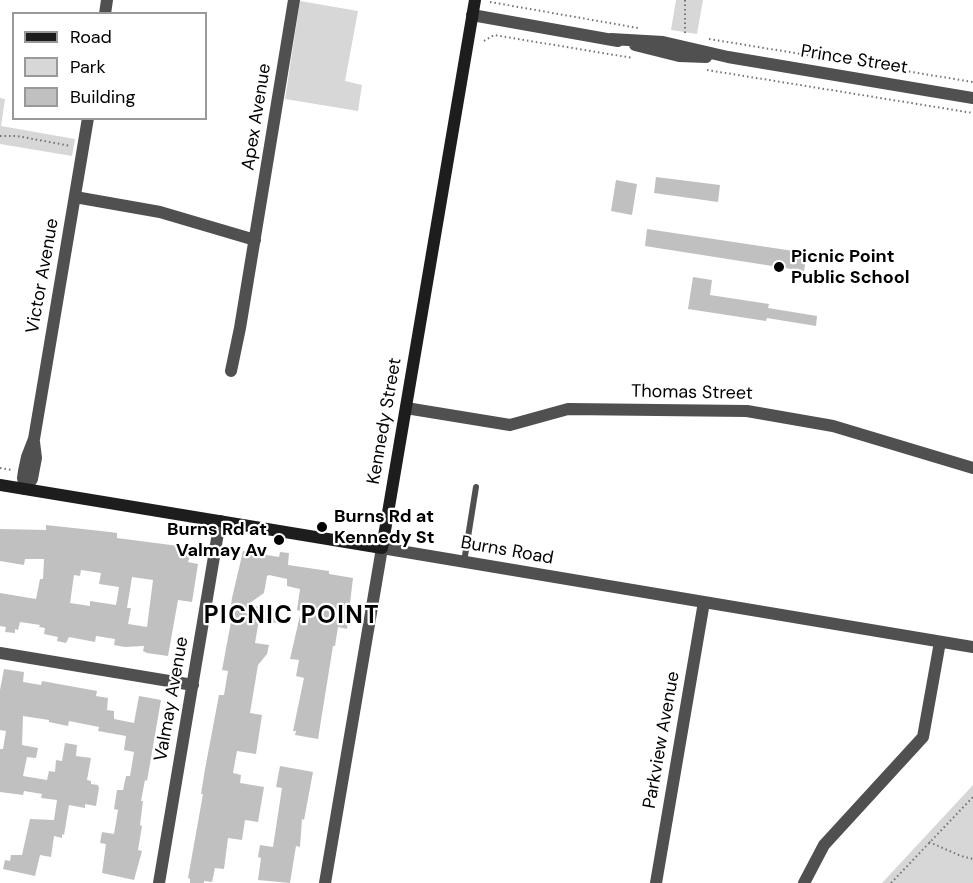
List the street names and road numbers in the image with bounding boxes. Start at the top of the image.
street label: Prince Street [799,41,909,79]
street label: Apex Avenue [238,62,276,172]
street label: Victor Avenue [22,217,64,335]
street label: Kennedy Street [363,356,407,486]
street label: Thomas Street [631,381,753,405]
street label: Burns Road [459,532,555,570]
street label: Valmay Avenue [150,635,194,763]
street label: Parkview Avenue [639,670,685,810]

